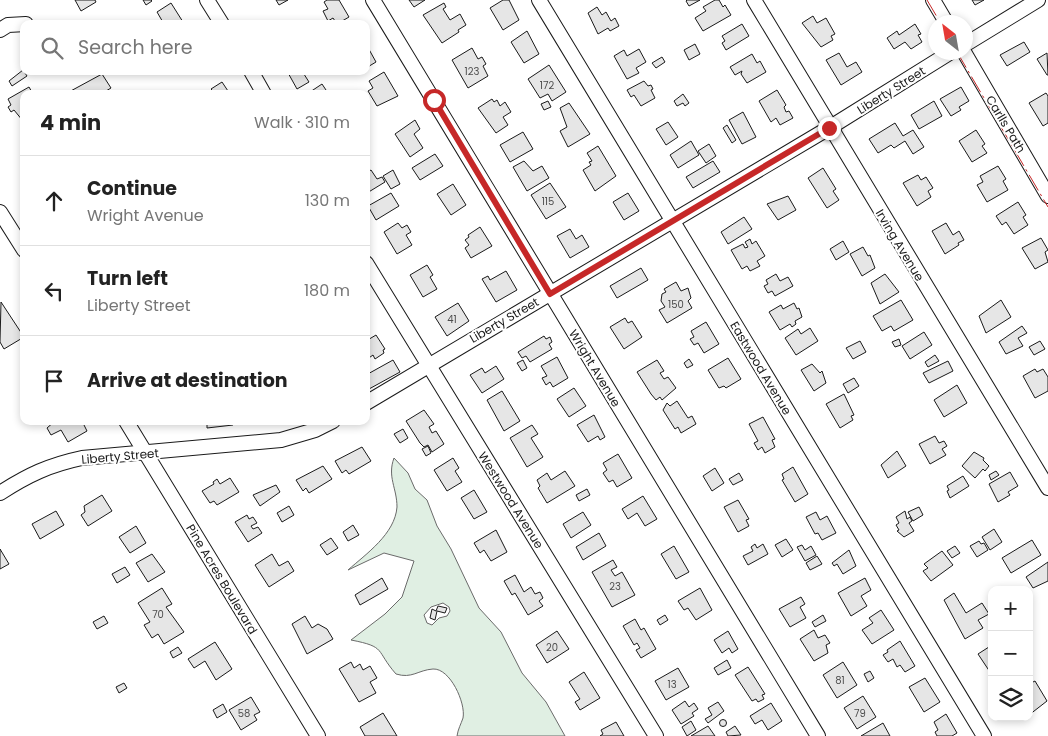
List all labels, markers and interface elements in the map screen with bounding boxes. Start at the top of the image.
north arrow [928,15,973,60]
search box [20,20,370,75]
icon: search [38,34,66,62]
text: Search here [78,34,192,61]
street label: Liberty Street [854,62,928,118]
house number: 123 [465,64,480,79]
house number: 172 [540,78,554,93]
route start [423,89,446,112]
street label: Carlls Path [982,92,1030,156]
text: 4 min [40,108,101,137]
text: Walk · 310 m [254,111,350,134]
route end [818,117,841,140]
text: Continue [87,175,177,202]
icon: ahead [40,187,68,215]
text: 130 m [305,189,350,212]
house number: 115 [542,194,554,209]
text: Wright Avenue [87,204,204,227]
street label: Irving Avenue [872,206,928,284]
text: Turn left [87,265,168,292]
icon: left [40,277,68,305]
text: 180 m [304,279,350,302]
street label: Liberty Street [466,293,542,347]
text: Liberty Street [87,294,191,317]
house number: 150 [668,297,684,312]
house number: 41 [447,312,457,327]
street label: Eastwood Avenue [726,318,796,418]
street label: Wright Avenue [565,326,625,410]
icon: arrive [40,367,68,395]
text: Arrive at destination [87,367,288,394]
street label: Liberty Street [81,444,159,468]
street label: Westwood Avenue [474,448,548,552]
street label: Pine Acres Boulevard [182,521,262,637]
house number: 23 [609,579,621,594]
map controls [988,586,1033,721]
button: + [988,586,1033,631]
house number: 70 [152,607,164,622]
button: − [988,631,1033,676]
house number: 20 [546,640,558,655]
house number: 81 [835,673,845,688]
button: layers [988,676,1033,721]
house number: 13 [667,677,677,692]
house number: 58 [238,706,250,721]
house number: 79 [854,706,866,721]

